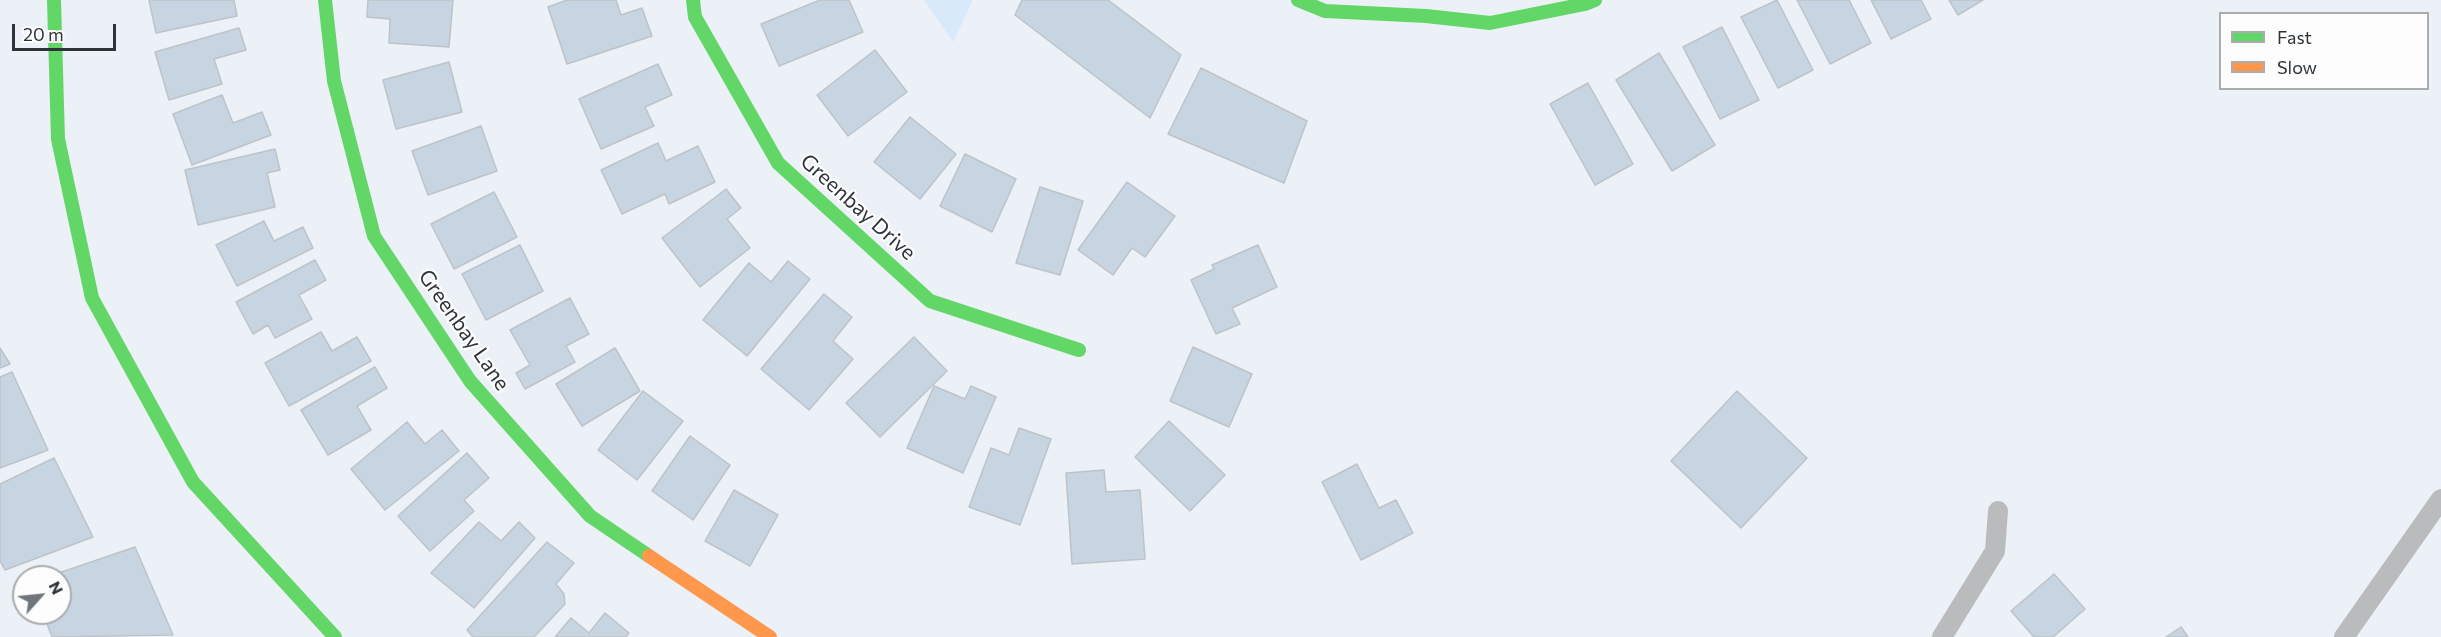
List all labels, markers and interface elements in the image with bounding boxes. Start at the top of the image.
scale bar [15,12,118,50]
legend [2219,12,2429,90]
text: 20 m [23,23,64,45]
text: Fast [2277,26,2312,48]
text: Slow [2277,56,2317,78]
street label: Greenbay Drive [795,149,921,265]
street label: Greenbay Lane [413,265,515,395]
north arrow [12,565,72,625]
text: N [46,578,68,597]

